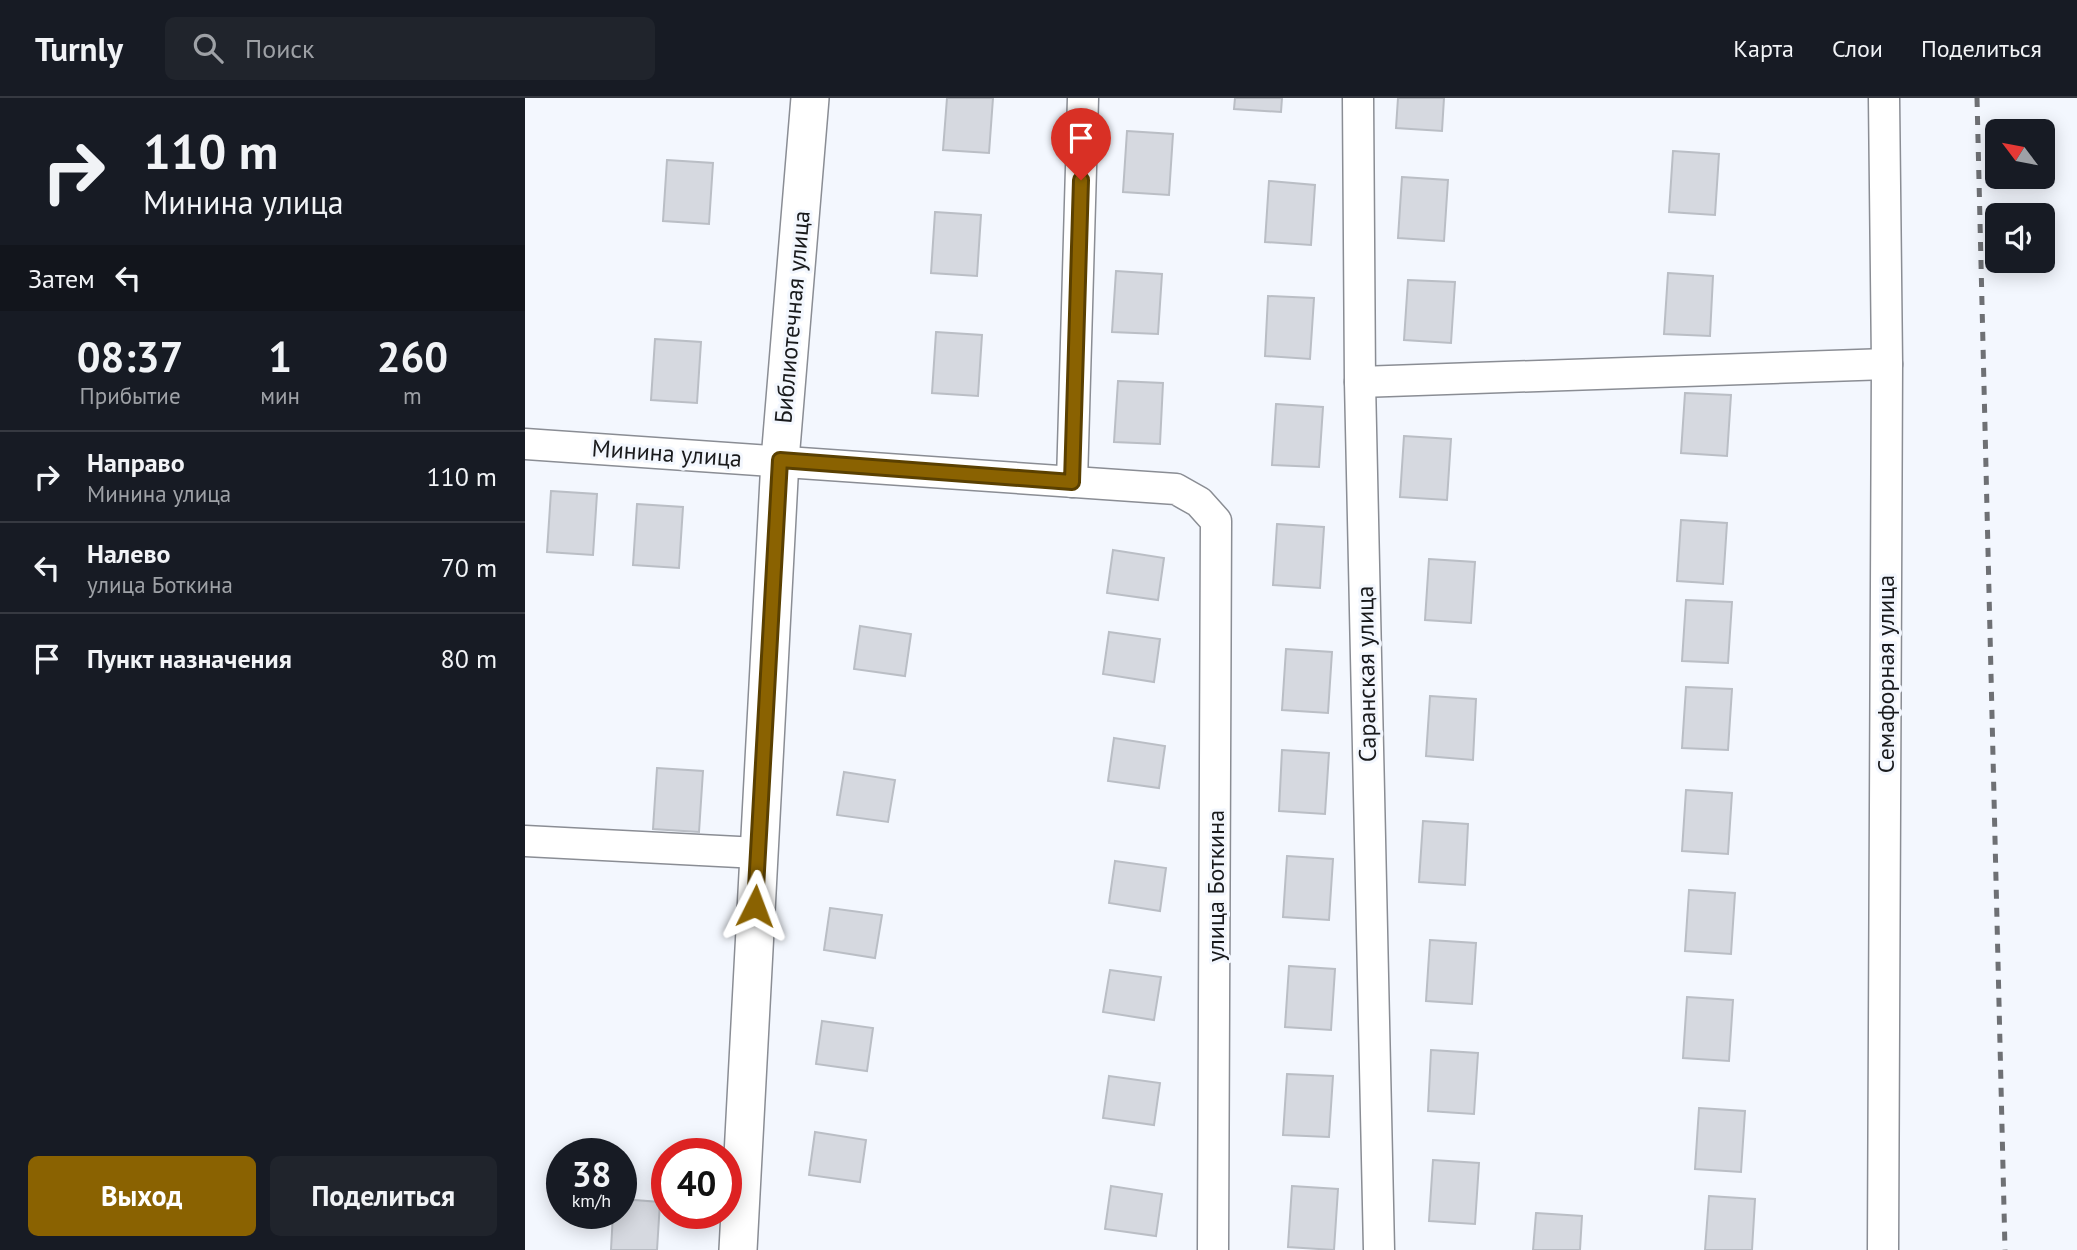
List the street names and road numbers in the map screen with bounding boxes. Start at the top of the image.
street label: Библиотечная улица [767,209,817,425]
street label: Минина улица [591,432,743,474]
street label: Семафорная улица [1870,575,1901,773]
street label: Саранская улица [1349,585,1383,763]
street label: улица Боткина [1200,810,1231,962]

